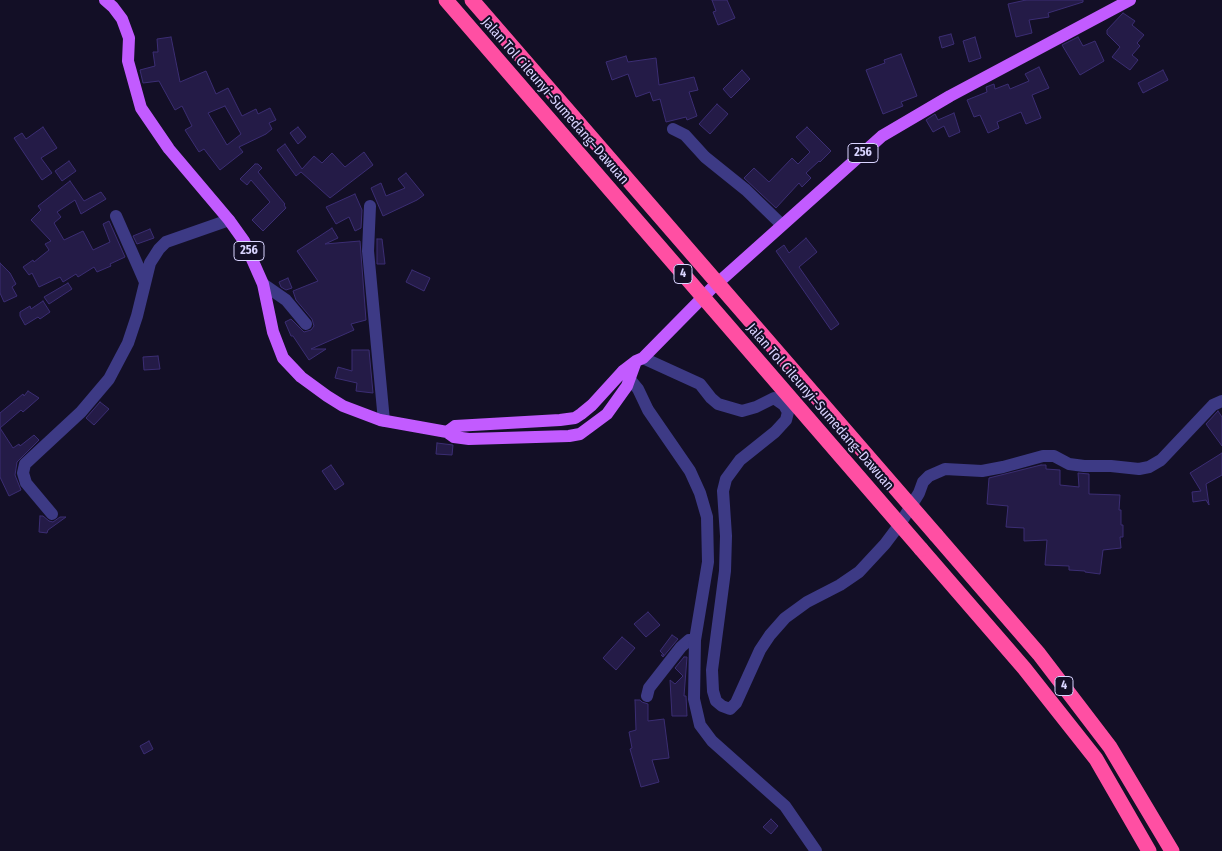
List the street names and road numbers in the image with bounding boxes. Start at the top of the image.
street label: Jalan Tol Cileunyi–Sumedang–Dawuan [478,14,632,188]
road number: 256 [848,144,878,162]
road number: 256 [234,242,264,260]
road number: 4 [674,264,692,284]
street label: Jalan Tol Cileunyi–Sumedang–Dawuan [743,320,897,494]
road number: 4 [1055,676,1073,696]

